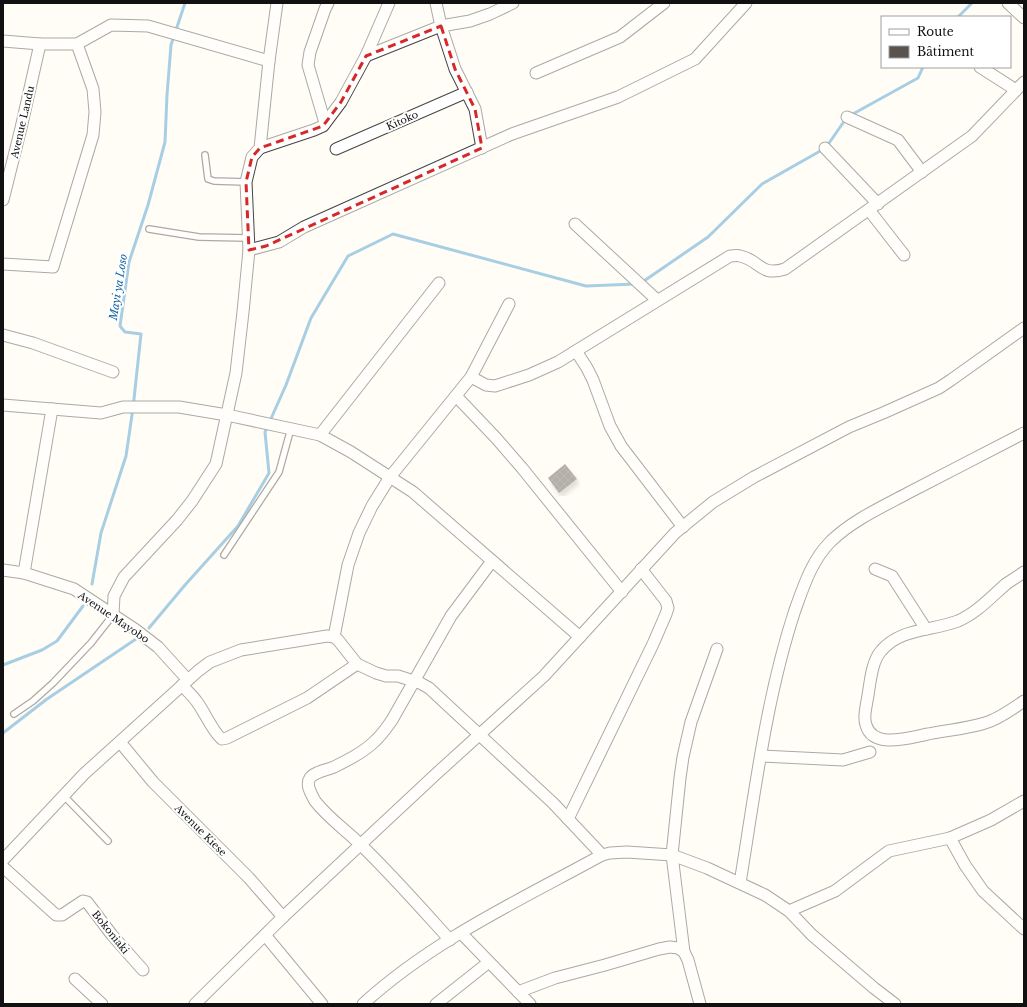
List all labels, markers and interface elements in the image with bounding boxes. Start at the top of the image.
legend [881,16,1011,68]
text: Route [917,24,954,39]
text: Bâtiment [917,44,975,59]
street label: Avenue Landu [8,84,37,161]
street label: Kitoko [384,107,421,133]
water label: Mayi ya Loso [106,253,130,322]
street label: Avenue Mayobo [75,588,152,646]
street label: Avenue Kiese [171,801,230,859]
street label: Bokoniaki [89,908,132,957]

